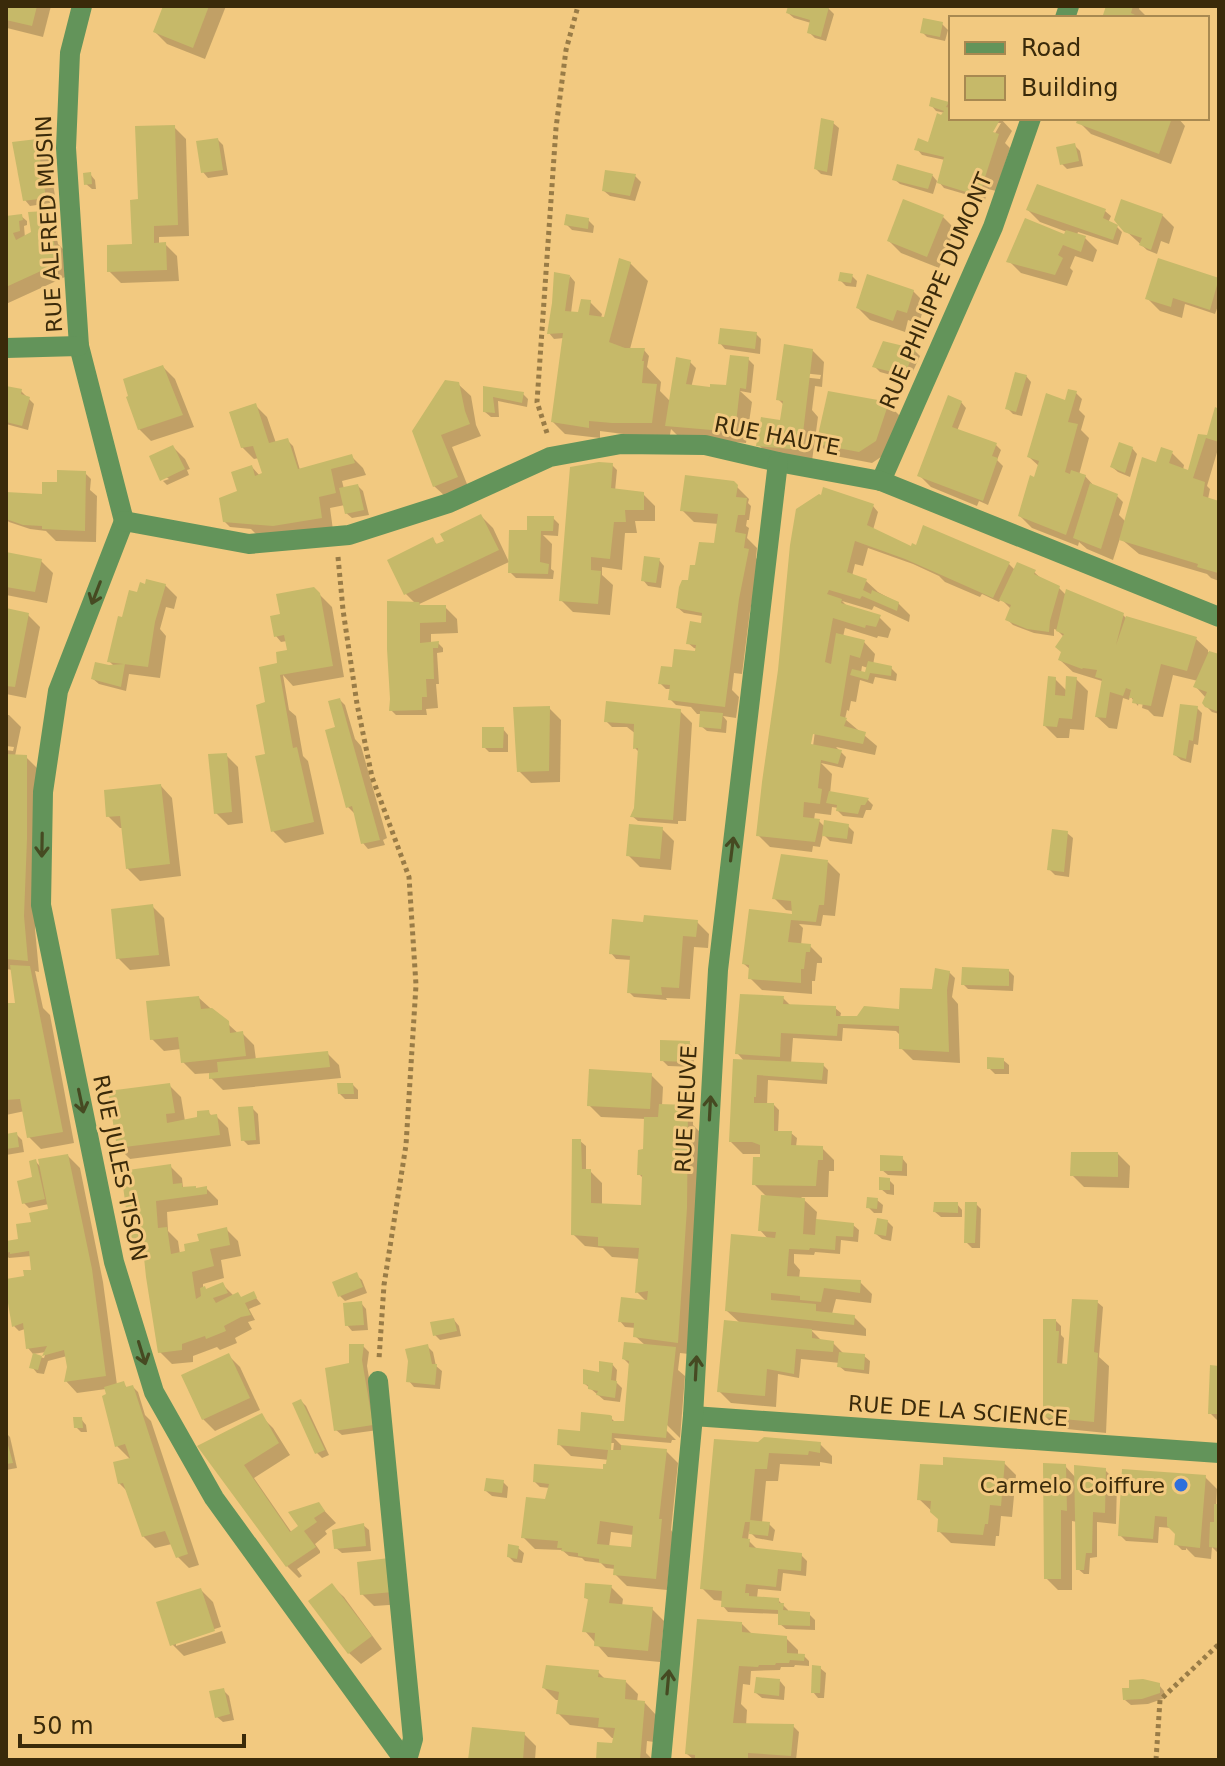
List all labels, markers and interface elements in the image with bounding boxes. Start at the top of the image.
legend [949,16,1209,120]
text: Road [1021,34,1081,62]
text: Building [1021,74,1118,102]
street label: RUE ALFRED MUSIN [31,115,67,333]
street label: RUE PHILIPPE DUMONT [875,169,997,413]
street label: RUE HAUTE [712,412,842,460]
one-way arrow [88,580,102,605]
one-way arrow [34,831,50,858]
one-way arrow [725,837,740,862]
street label: RUE NEUVE [670,1045,702,1173]
street label: RUE JULES TISON [88,1073,152,1263]
one-way arrow [74,1088,89,1113]
one-way arrow [703,1095,718,1122]
one-way arrow [135,1340,150,1366]
one-way arrow [689,1355,704,1382]
street label: RUE DE LA SCIENCE [847,1391,1069,1431]
place label: Carmelo Coiffure [980,1473,1165,1498]
marker: Carmelo Coiffure [1172,1476,1190,1494]
one-way arrow [661,1669,676,1696]
scale bar [20,1698,244,1748]
text: 50 m [32,1712,94,1740]

